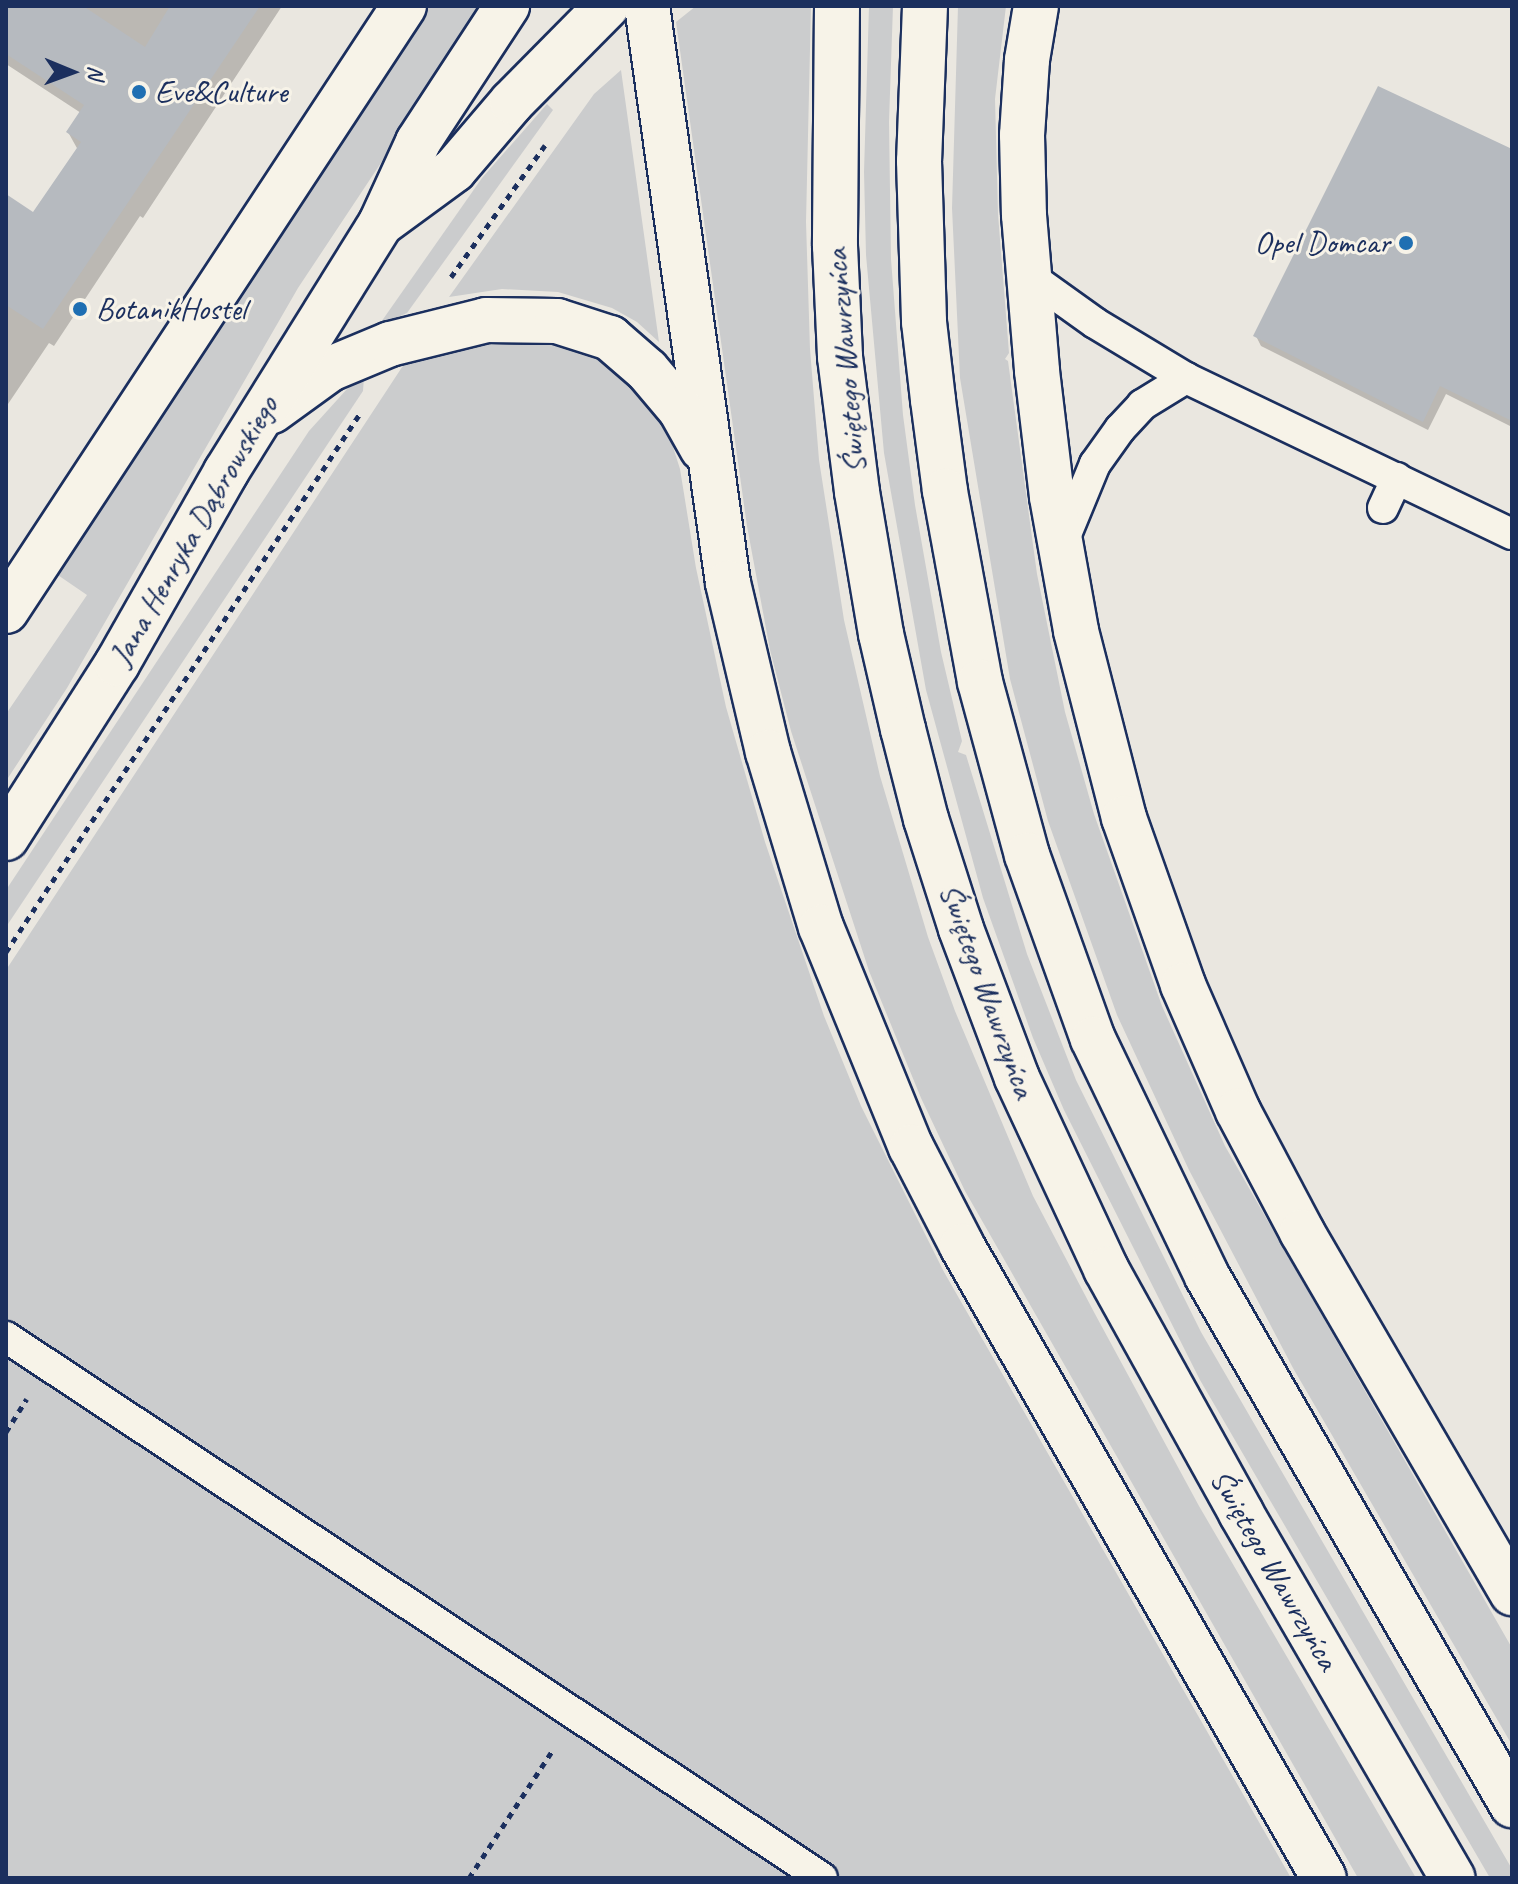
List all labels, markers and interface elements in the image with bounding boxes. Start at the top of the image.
north arrow [32,32,112,112]
text: N [82,65,110,79]
place label: Eve&Culture [155,73,287,111]
marker: Eve&Culture [130,83,148,101]
place label: Opel Domcar [1255,224,1390,262]
marker: Opel Domcar [1397,234,1415,252]
street label: Świętego Wawrzyńca [817,247,875,475]
place label: BotanikHostel [96,290,246,328]
marker: BotanikHostel [71,300,89,318]
street label: Jana Henryka Dąbrowskiego [102,390,286,672]
street label: Świętego Wawrzyńca [930,878,1044,1104]
street label: Świętego Wawrzyńca [1201,1463,1347,1677]

